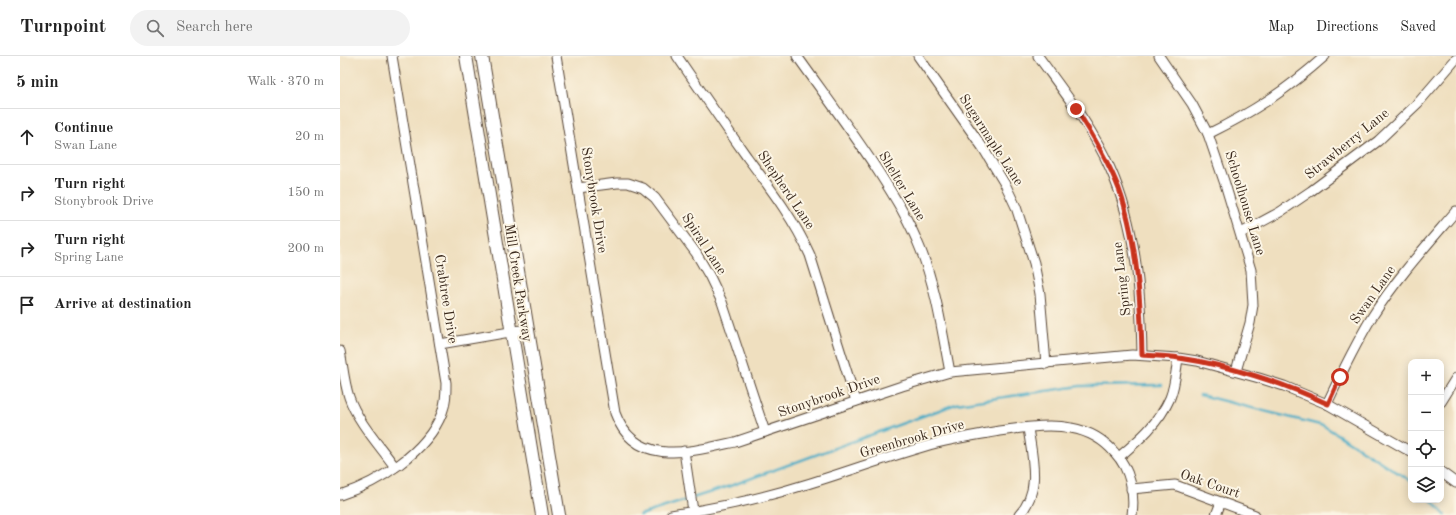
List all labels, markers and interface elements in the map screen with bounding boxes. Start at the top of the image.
search box [130,10,410,46]
icon: search [144,17,166,39]
text: Turnpoint [20,18,106,37]
text: Search here [176,20,253,35]
text: Map [1268,20,1294,34]
text: Directions [1316,20,1378,34]
text: Saved [1400,20,1436,34]
text: 5 min [16,74,59,91]
text: Walk · 370 m [247,75,324,88]
street label: Sugarmaple Lane [956,92,1026,188]
route end [1067,100,1085,118]
street label: Strawberry Lane [1302,106,1392,182]
text: Continue [54,121,113,136]
icon: ahead [16,126,38,148]
text: 20 m [295,130,324,143]
text: Swan Lane [54,139,117,152]
street label: Stonybrook Drive [579,146,609,254]
street label: Shepherd Lane [755,148,817,232]
street label: Shelter Lane [876,149,928,223]
street label: Schoolhouse Lane [1222,149,1268,257]
text: Turn right [54,177,125,192]
icon: right [16,182,38,204]
text: 150 m [287,186,324,199]
text: Stonybrook Drive [54,195,153,208]
street label: Spiral Lane [679,211,729,277]
street label: Mill Creek Parkway [502,223,534,344]
text: Turn right [54,233,125,248]
icon: right [16,238,38,260]
street label: Spring Lane [1110,241,1134,317]
text: 200 m [287,242,324,255]
text: Spring Lane [54,251,123,264]
street label: Crabtree Drive [432,253,460,345]
street label: Swan Lane [1348,263,1398,327]
icon: arrive [16,294,38,316]
text: Arrive at destination [54,297,192,312]
map controls [1408,359,1444,503]
button: + [1408,359,1444,395]
route start [1331,368,1349,386]
street label: Stonybrook Drive [776,372,882,420]
button: − [1408,395,1444,431]
street label: Greenbrook Drive [858,417,966,461]
button: locate [1408,431,1444,467]
street label: Oak Court [1178,467,1242,501]
button: layers [1408,467,1444,503]

